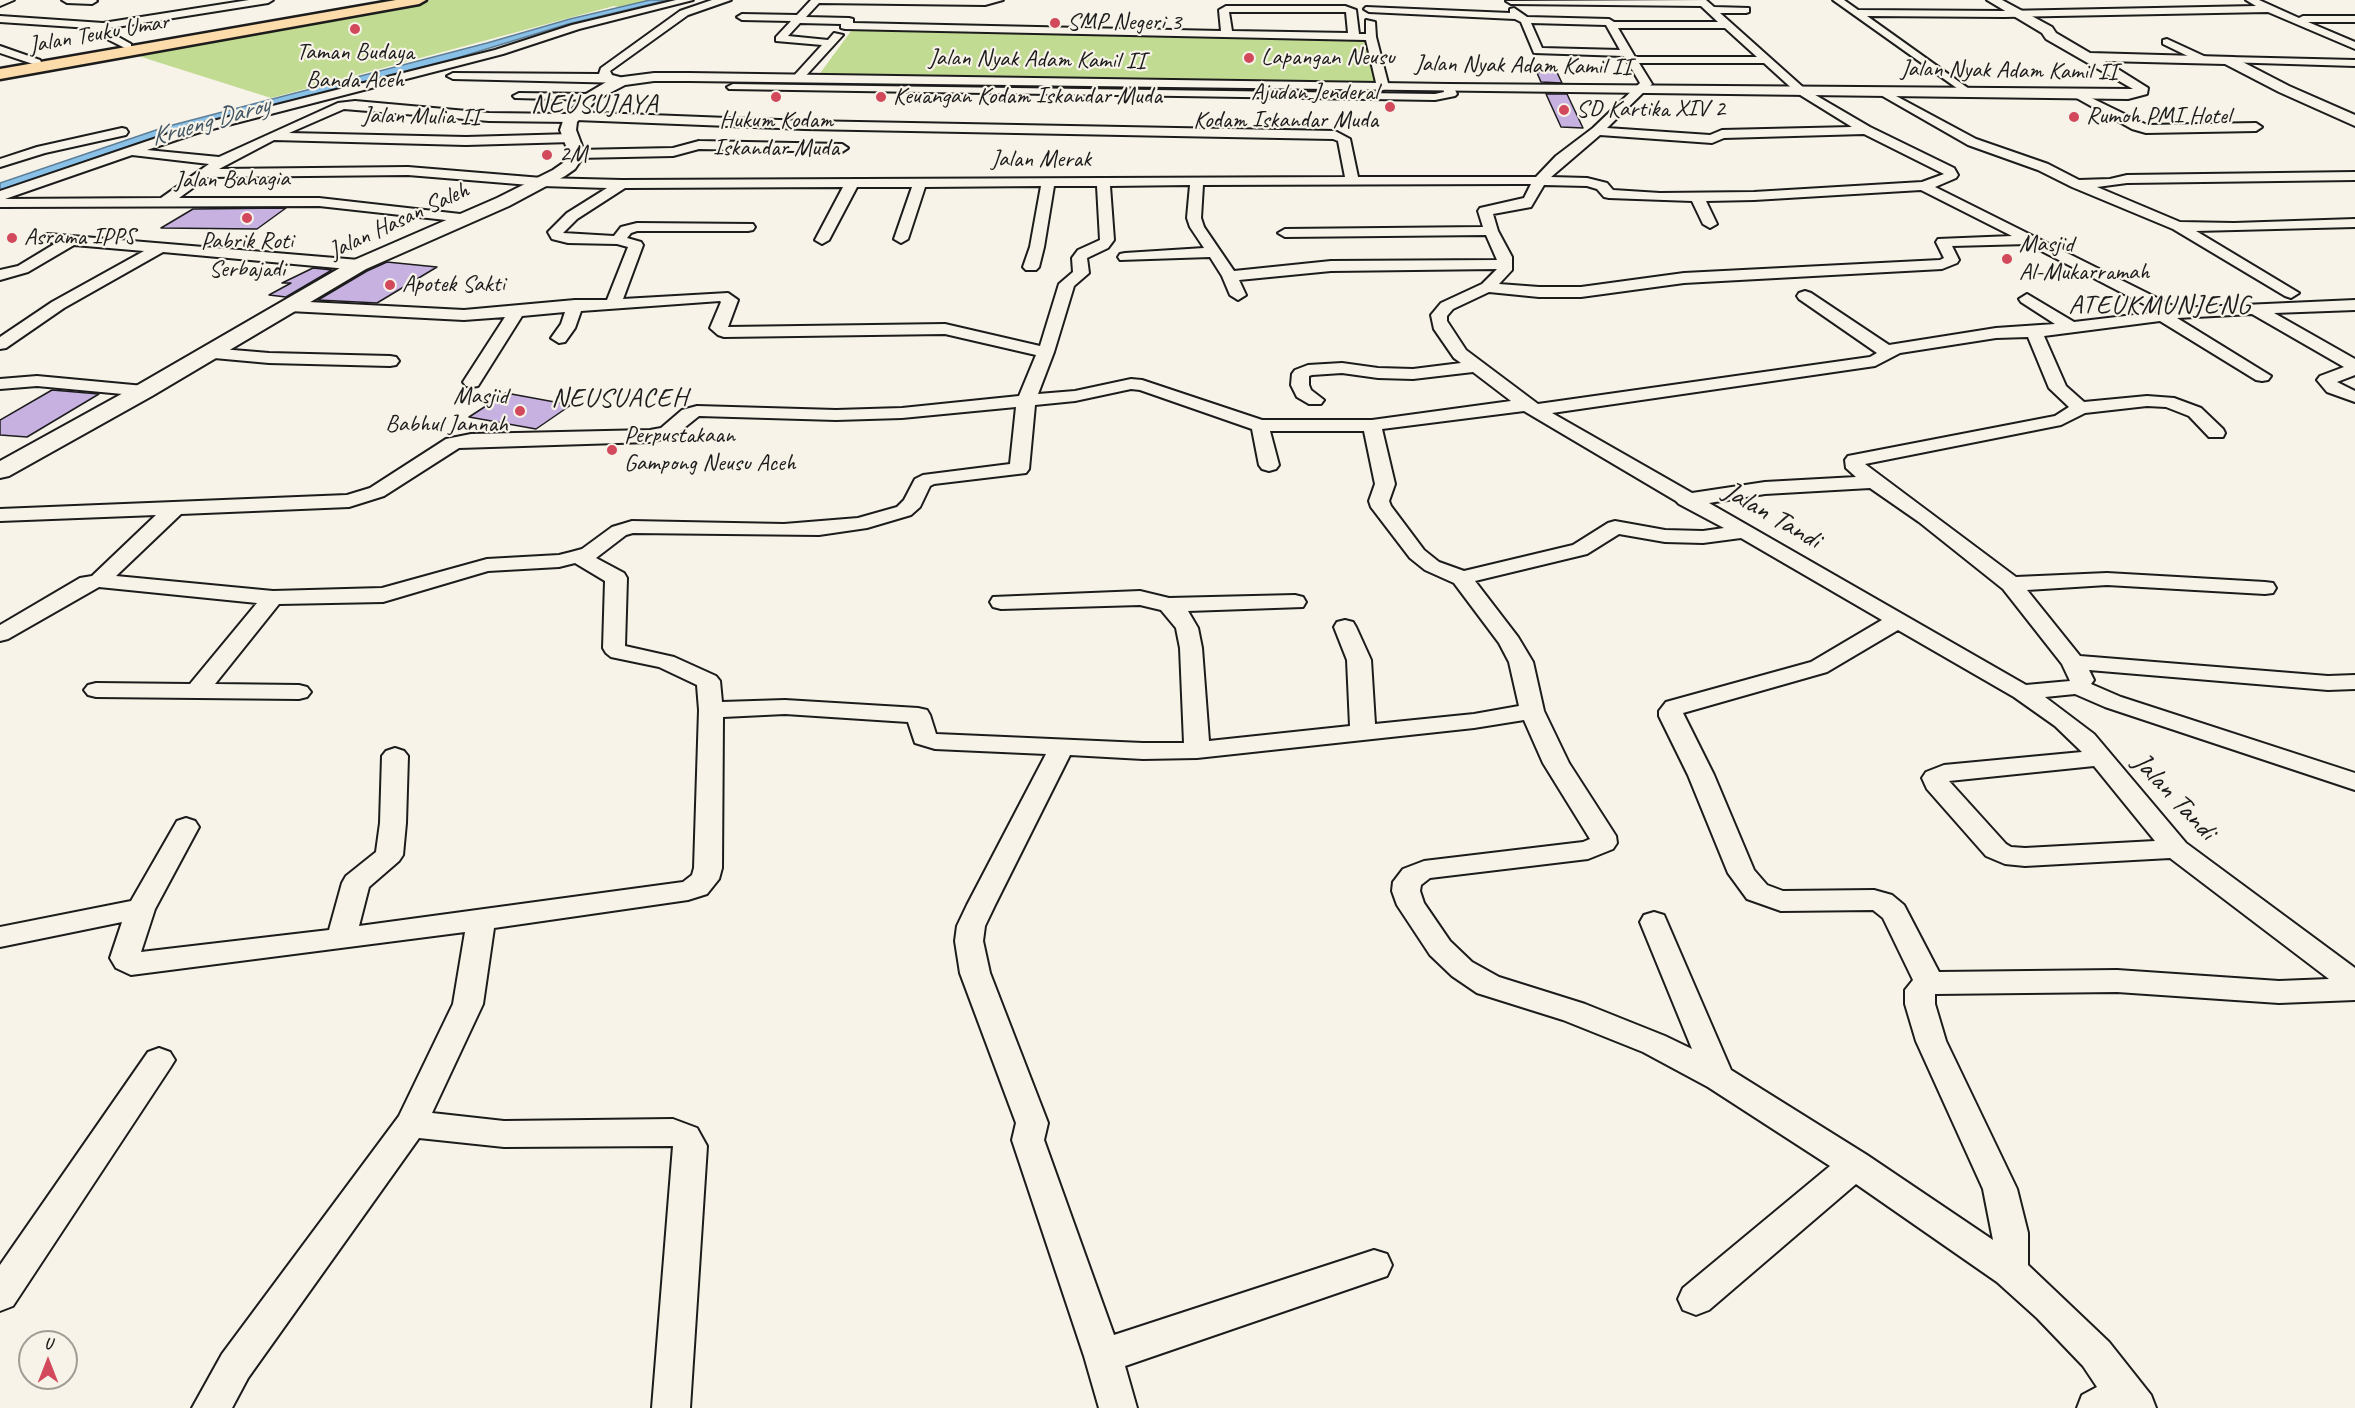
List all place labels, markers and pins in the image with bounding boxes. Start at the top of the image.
place label: SMP Negeri 3 [1067,9,1181,37]
marker: SMP Negeri 3 [1048,16,1062,30]
marker: Taman Budaya Banda Aceh [348,22,362,36]
place label: Taman Budaya Banda Aceh [296,39,414,95]
place label: Lapangan Neusu [1261,44,1395,72]
marker: Lapangan Neusu [1242,51,1256,65]
place label: Ajudan Jenderal Kodam Iskandar Muda [1193,79,1378,135]
place label: Keuangan Kodam Iskandar Muda [893,83,1162,111]
marker: Hukum Kodam Iskandar Muda [769,90,783,104]
marker: Keuangan Kodam Iskandar Muda [874,90,888,104]
place label: SD Kartika XIV 2 [1576,96,1725,124]
marker: Ajudan Jenderal Kodam Iskandar Muda [1383,100,1397,114]
marker: SD Kartika XIV 2 [1557,103,1571,117]
place label: Rumoh PMI Hotel [2086,103,2231,131]
place label: Hukum Kodam Iskandar Muda [713,107,839,163]
marker: Rumoh PMI Hotel [2067,110,2081,124]
place label: 2M [559,141,587,169]
marker: 2M [540,148,554,162]
marker: Pabrik Roti Serbajadi [240,211,254,225]
place label: Asrama IPPS [24,224,135,252]
place label: Pabrik Roti Serbajadi [201,228,293,284]
marker: Asrama IPPS [5,231,19,245]
place label: Masjid Al-Mukarramah [2019,231,2149,287]
marker: Masjid Al-Mukarramah [2000,252,2014,266]
place label: Apotek Sakti [402,271,505,299]
marker: Apotek Sakti [383,278,397,292]
place label: Masjid Babhul Jannah [385,383,508,439]
marker: Masjid Babhul Jannah [513,404,527,418]
place label: Perpustakaan Gampong Neusu Aceh [624,422,796,478]
marker: Perpustakaan Gampong Neusu Aceh [605,443,619,457]

